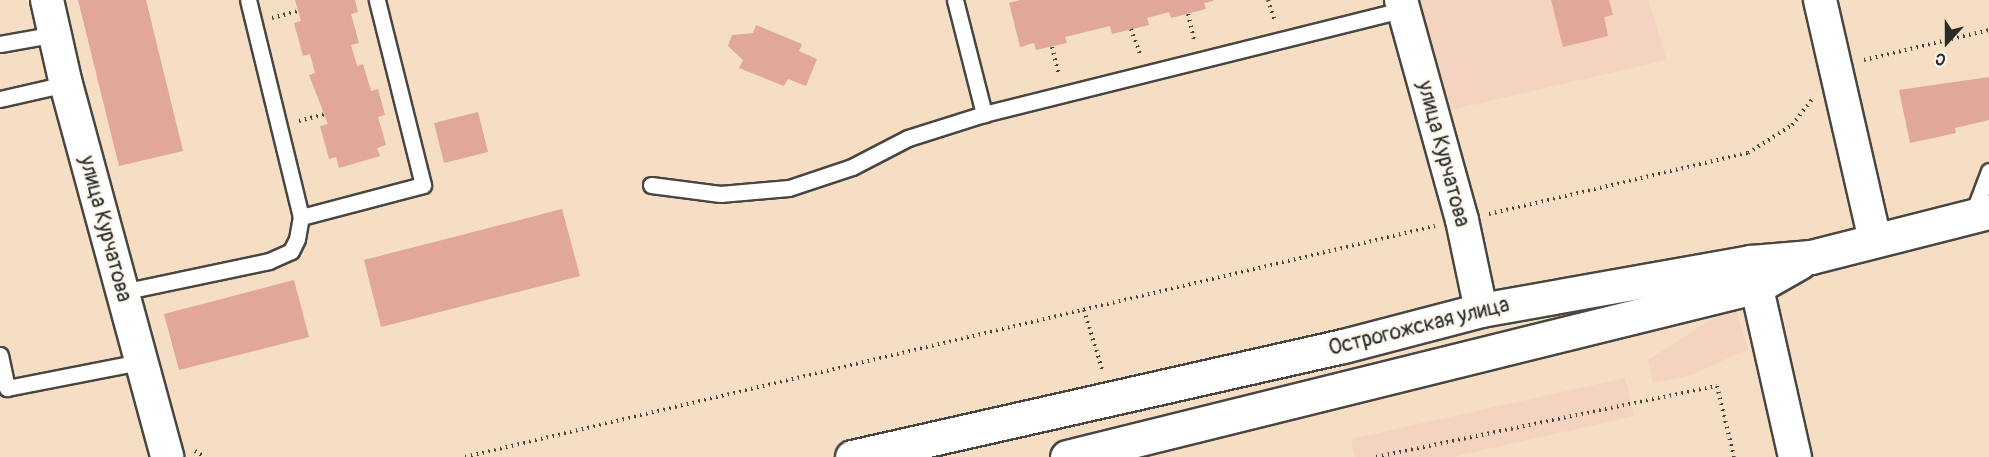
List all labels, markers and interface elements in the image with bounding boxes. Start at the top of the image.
north arrow [1917,12,1977,72]
text: С [1932,48,1949,70]
street label: улица Курчатова [1411,78,1475,230]
street label: улица Курчатова [73,153,137,305]
street label: Острогожская улица [1326,292,1512,362]

